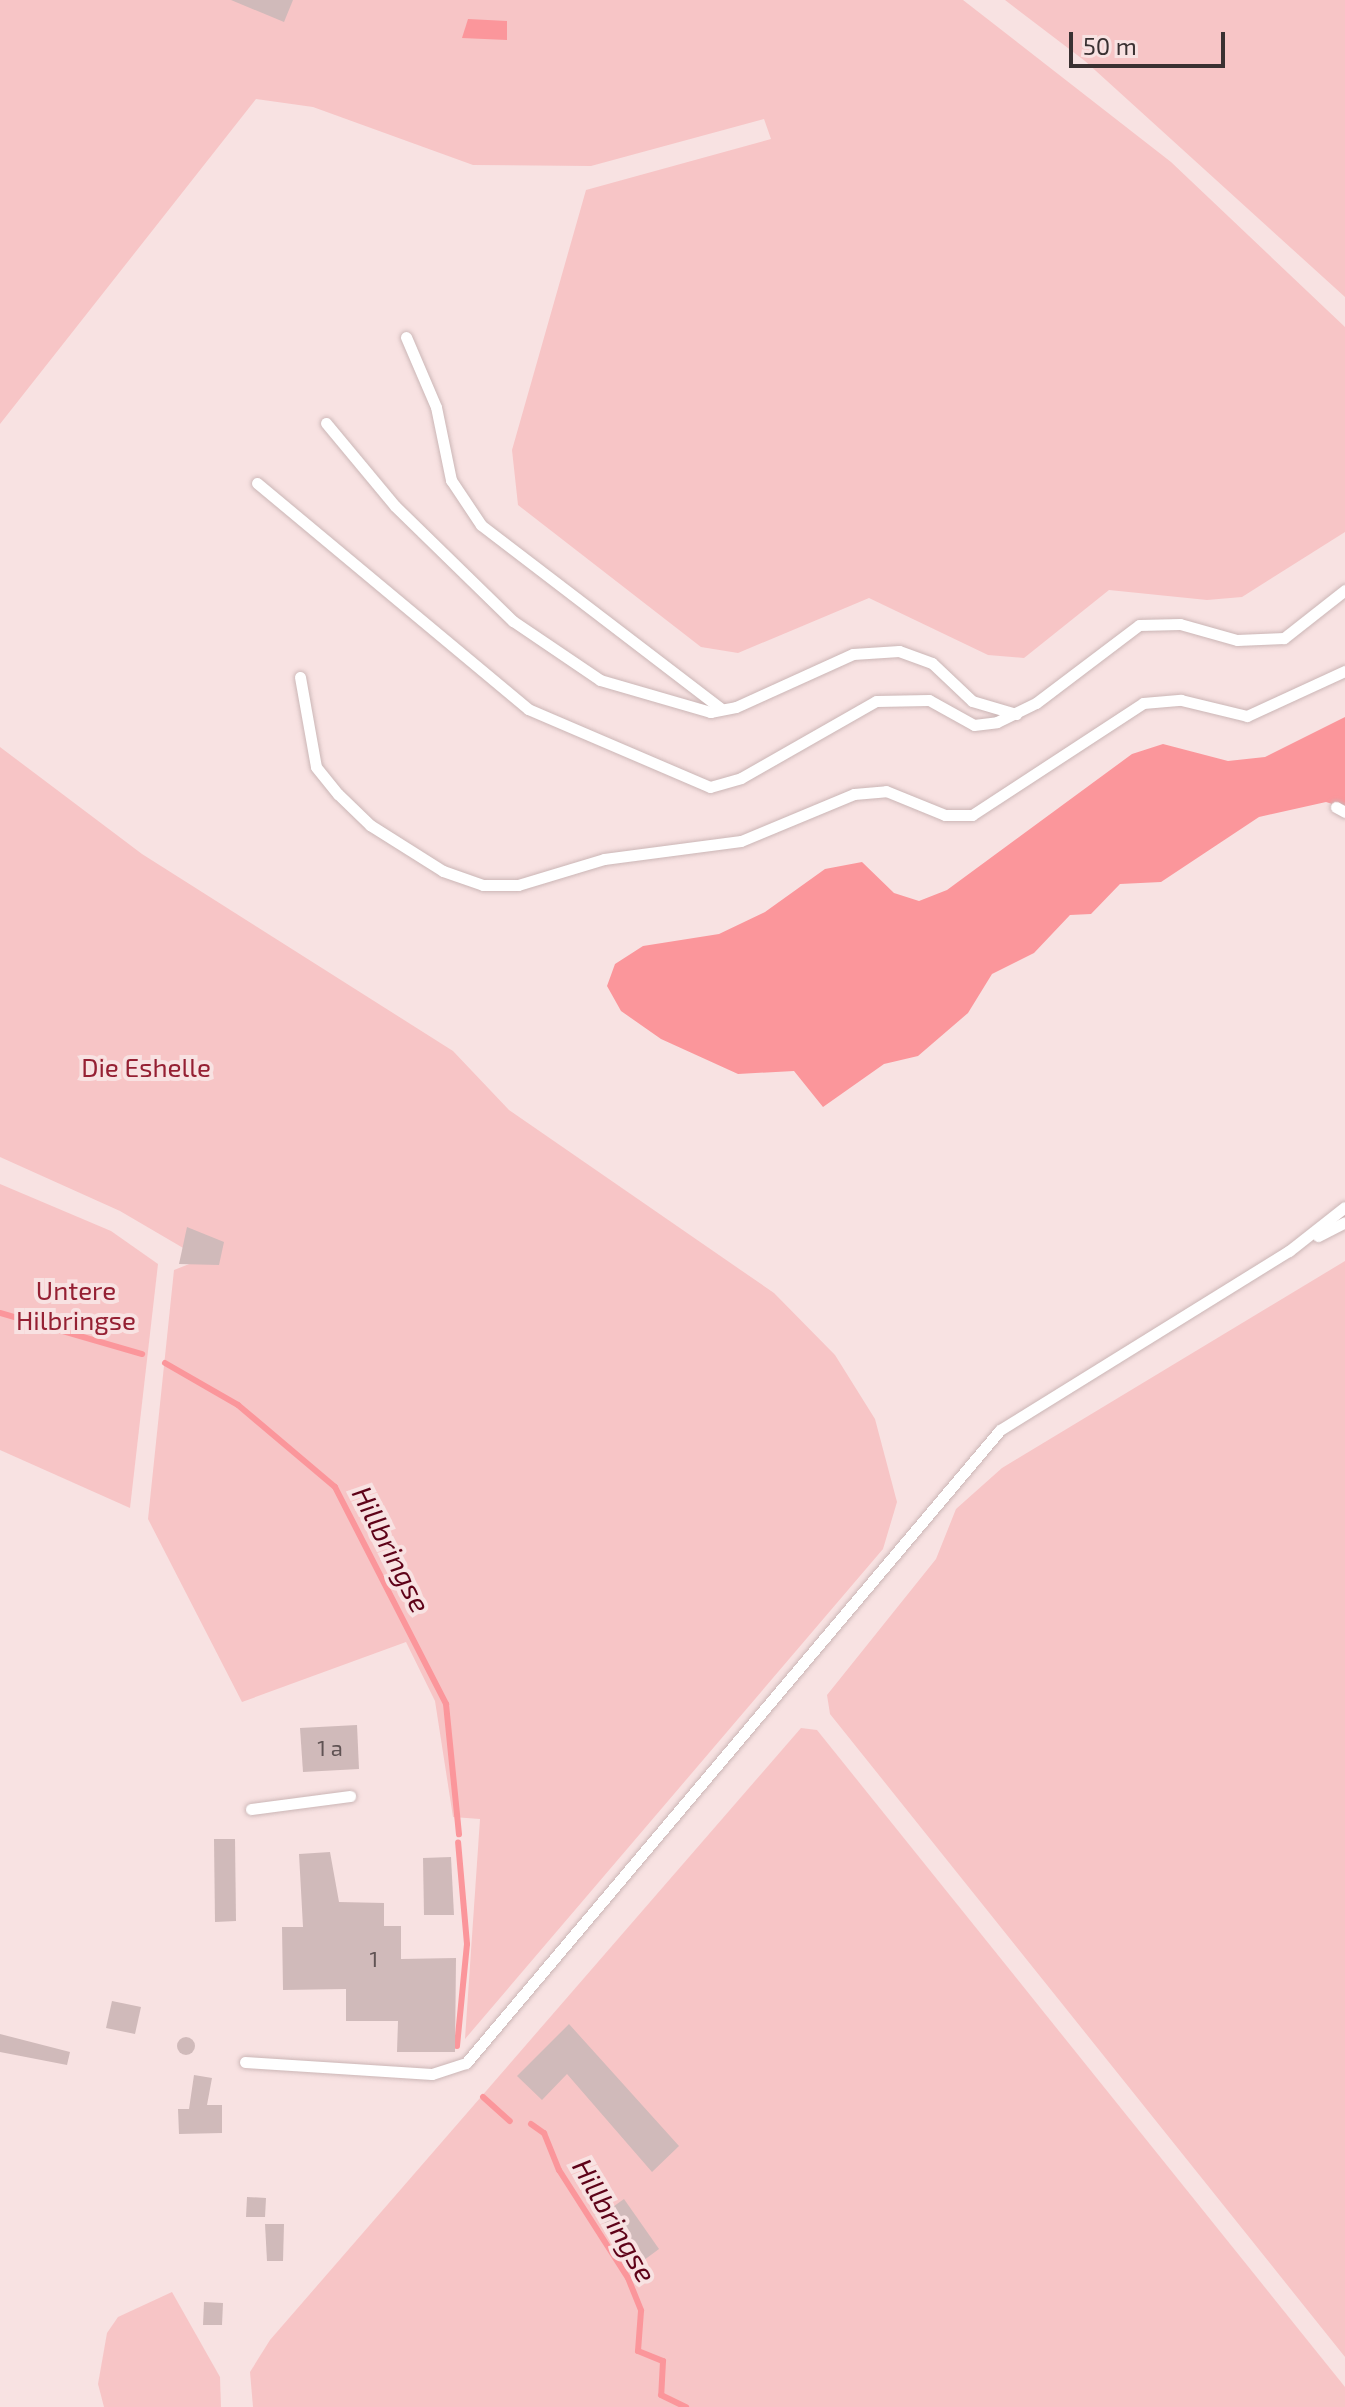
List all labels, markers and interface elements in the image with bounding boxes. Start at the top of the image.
scale bar [1073,16,1229,66]
text: 50 m [1083,31,1137,60]
park label: Die Eshelle [81,1051,211,1083]
park label: Untere Hilbringse [16,1274,136,1336]
water label: Hillbringse [346,1480,438,1618]
house number: 1 a [317,1735,343,1761]
house number: 1 [370,1946,378,1972]
water label: Hillbringse [566,2152,664,2288]

